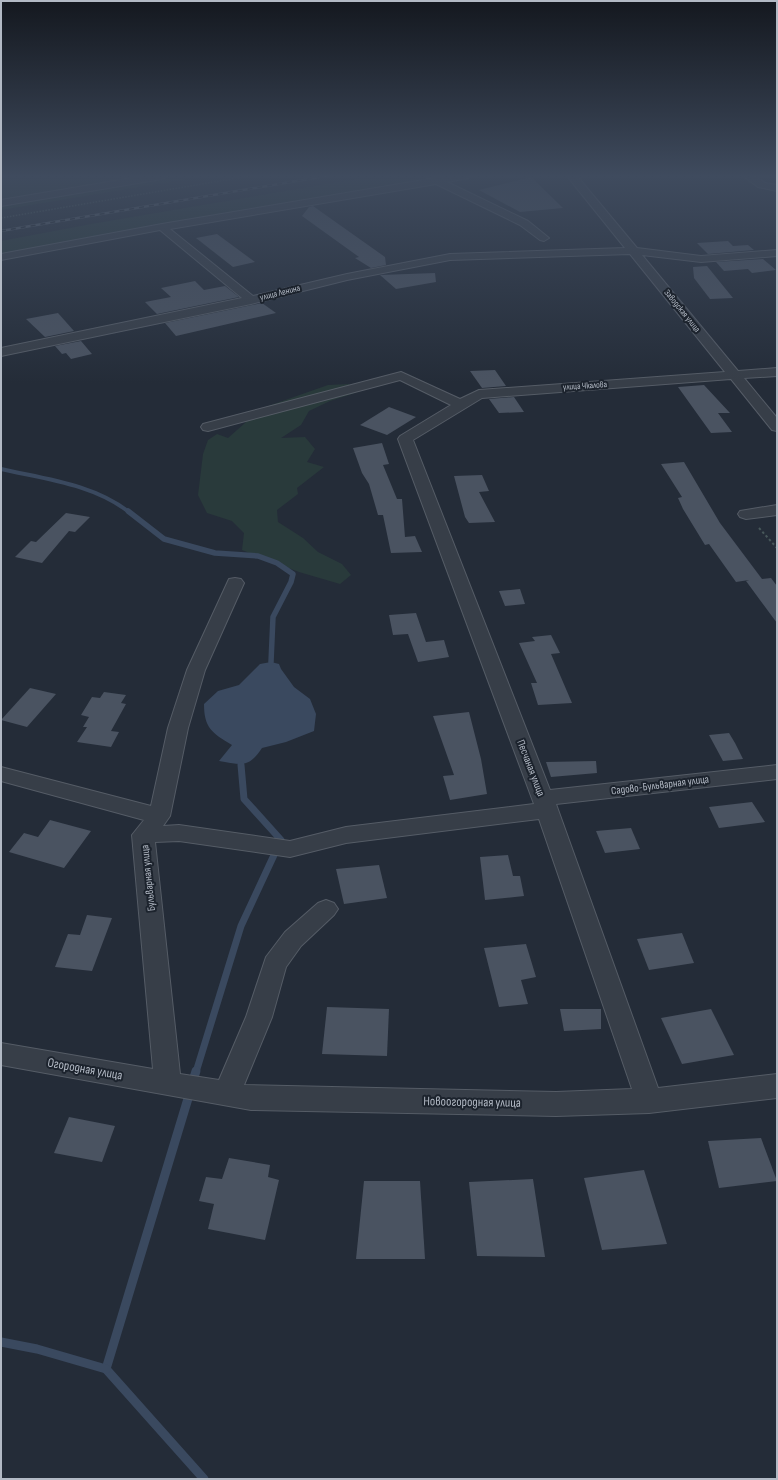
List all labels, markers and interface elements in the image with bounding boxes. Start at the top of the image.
street label: улица Ленина [259,283,301,303]
street label: Заводская улица [661,287,703,335]
street label: улица Чкалова [563,379,607,393]
street label: Песчаная улица [514,738,548,798]
street label: Садово-Бульварная улица [610,773,710,797]
street label: Бульварная улица [138,844,158,912]
street label: Огородная улица [46,1055,124,1083]
street label: Новоогородная улица [423,1093,521,1111]

